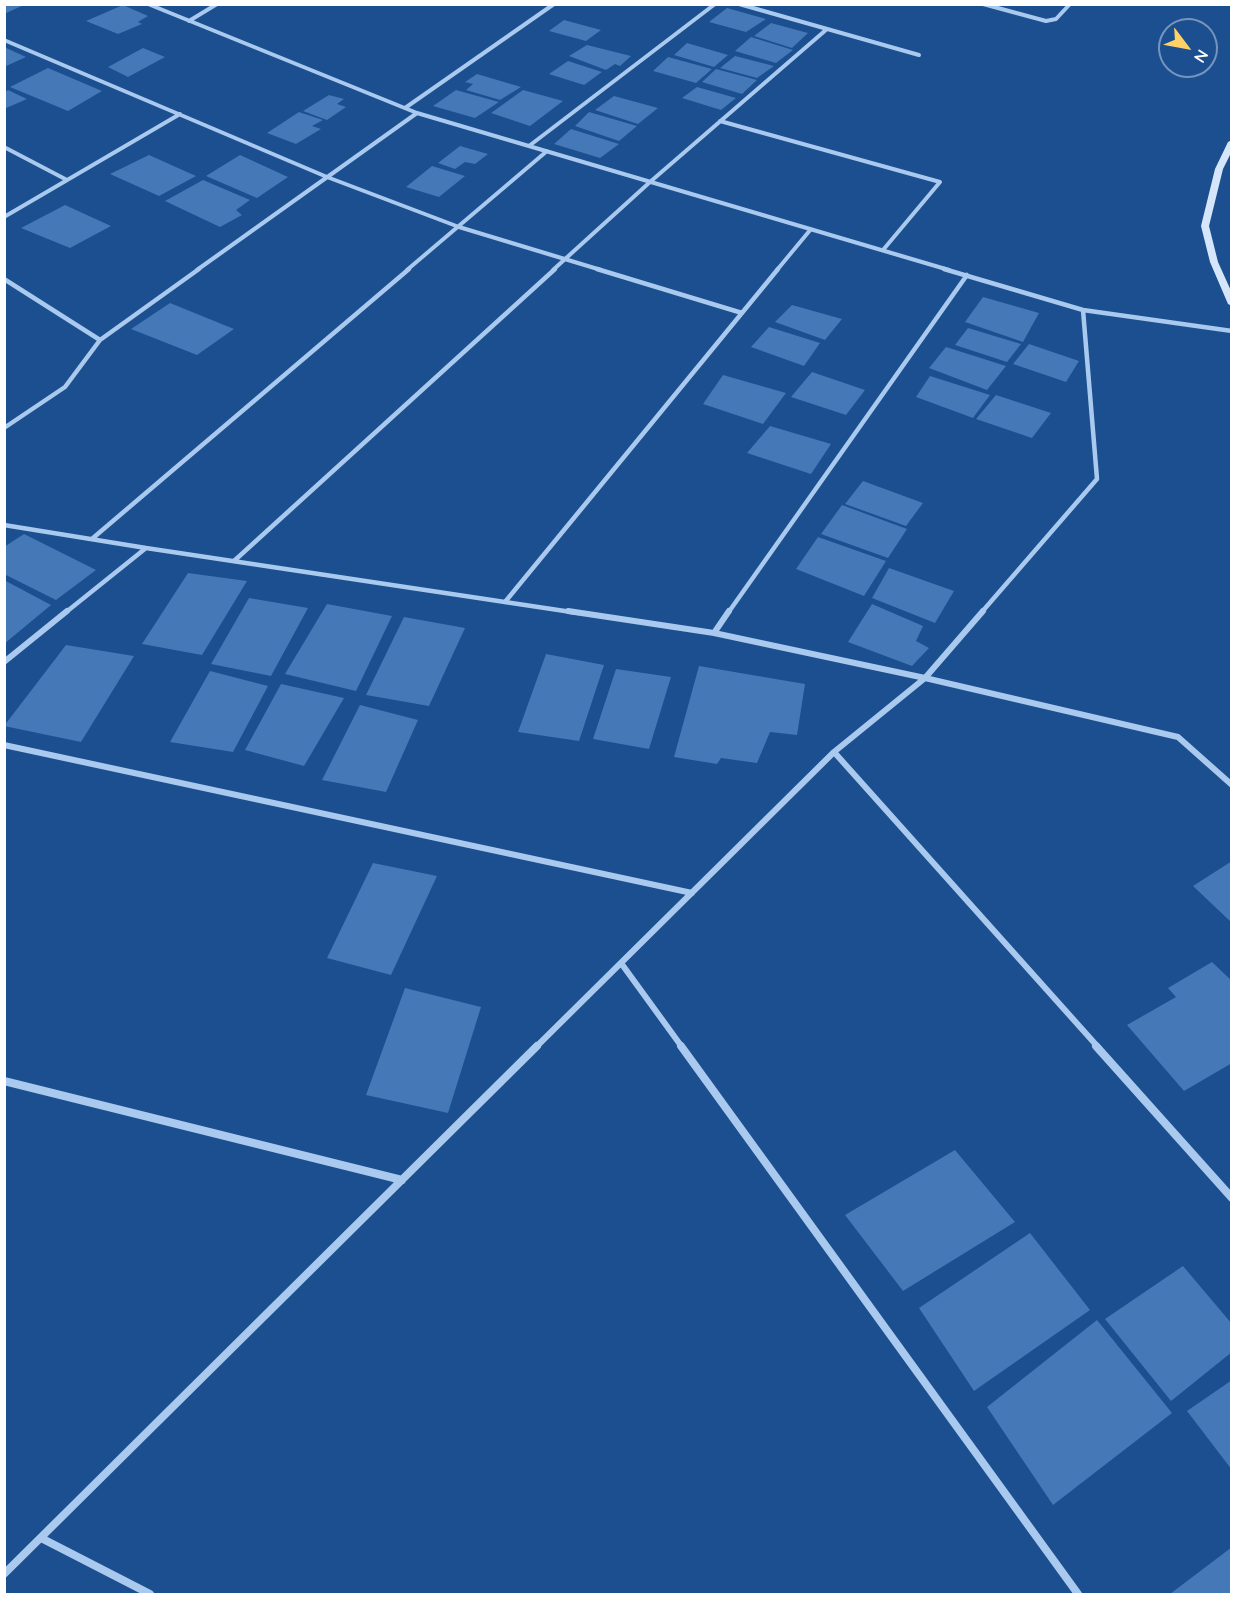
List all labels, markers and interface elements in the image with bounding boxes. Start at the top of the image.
north arrow [1158,18,1218,78]
text: N [1190,46,1213,67]

